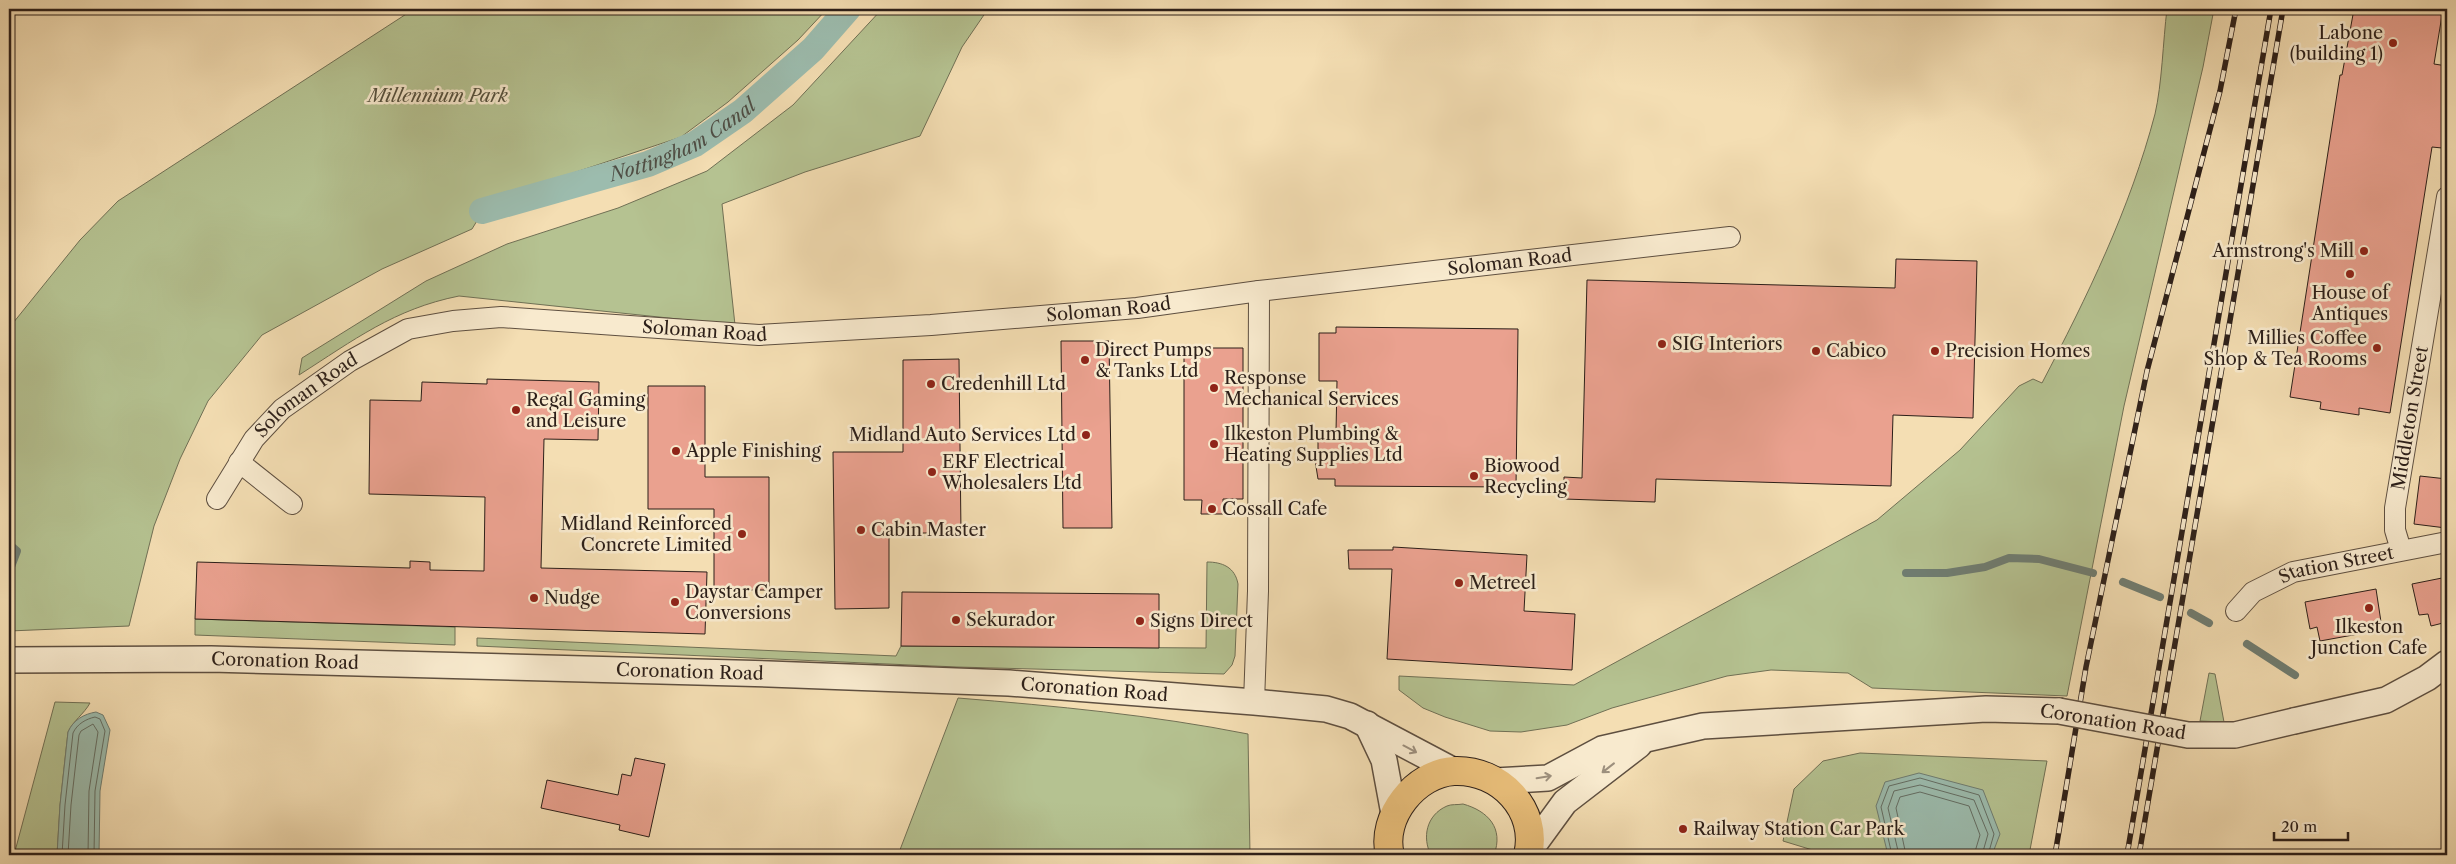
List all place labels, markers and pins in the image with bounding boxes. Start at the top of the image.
place label: Labone (building 1) [2290,22,2383,65]
marker: Labone (building 1) [2387,37,2399,49]
place label: Armstrong's Mill [2211,240,2354,262]
marker: Armstrong's Mill [2358,245,2370,257]
marker: House of Antiques [2344,268,2356,280]
place label: House of Antiques [2311,282,2391,325]
place label: Millies Coffee Shop & Tea Rooms [2204,327,2367,370]
place label: SIG Interiors [1672,333,1783,355]
marker: SIG Interiors [1656,338,1668,350]
place label: Direct Pumps & Tanks Ltd [1095,339,1212,382]
place label: Cabico [1826,340,1886,362]
place label: Precision Homes [1945,340,2090,362]
marker: Millies Coffee Shop & Tea Rooms [2371,342,2383,354]
marker: Cabico [1810,345,1822,357]
marker: Precision Homes [1929,345,1941,357]
marker: Direct Pumps & Tanks Ltd [1079,354,1091,366]
place label: Response Mechanical Services [1224,367,1399,410]
place label: Credenhill Ltd [941,373,1066,395]
marker: Credenhill Ltd [925,378,937,390]
marker: Response Mechanical Services [1208,382,1220,394]
place label: Regal Gaming and Leisure [526,389,646,432]
marker: Regal Gaming and Leisure [510,404,522,416]
place label: Ilkeston Plumbing & Heating Supplies Ltd [1224,423,1403,466]
place label: Midland Auto Services Ltd [849,424,1076,446]
marker: Midland Auto Services Ltd [1080,429,1092,441]
marker: Ilkeston Plumbing & Heating Supplies Ltd [1208,438,1220,450]
place label: Apple Finishing [685,440,821,462]
marker: Apple Finishing [670,445,682,457]
place label: ERF Electrical Wholesalers Ltd [941,451,1082,494]
place label: Biowood Recycling [1484,455,1567,498]
marker: ERF Electrical Wholesalers Ltd [926,466,938,478]
marker: Biowood Recycling [1468,470,1480,482]
place label: Cossall Cafe [1222,498,1327,520]
marker: Cossall Cafe [1206,503,1218,515]
place label: Midland Reinforced Concrete Limited [561,513,732,556]
place label: Cabin Master [871,519,986,541]
marker: Cabin Master [855,524,867,536]
marker: Midland Reinforced Concrete Limited [736,528,748,540]
place label: Metreel [1469,572,1536,594]
marker: Metreel [1453,577,1465,589]
place label: Daystar Camper Conversions [685,581,823,624]
place label: Nudge [544,587,600,609]
marker: Nudge [528,592,540,604]
marker: Daystar Camper Conversions [669,596,681,608]
marker: Ilkeston Junction Cafe [2363,602,2375,614]
place label: Sekurador [966,609,1055,631]
place label: Signs Direct [1150,610,1254,632]
marker: Sekurador [950,614,962,626]
marker: Signs Direct [1134,615,1146,627]
place label: Ilkeston Junction Cafe [2308,616,2427,659]
place label: Railway Station Car Park [1693,818,1906,840]
marker: Railway Station Car Park [1677,823,1689,835]

